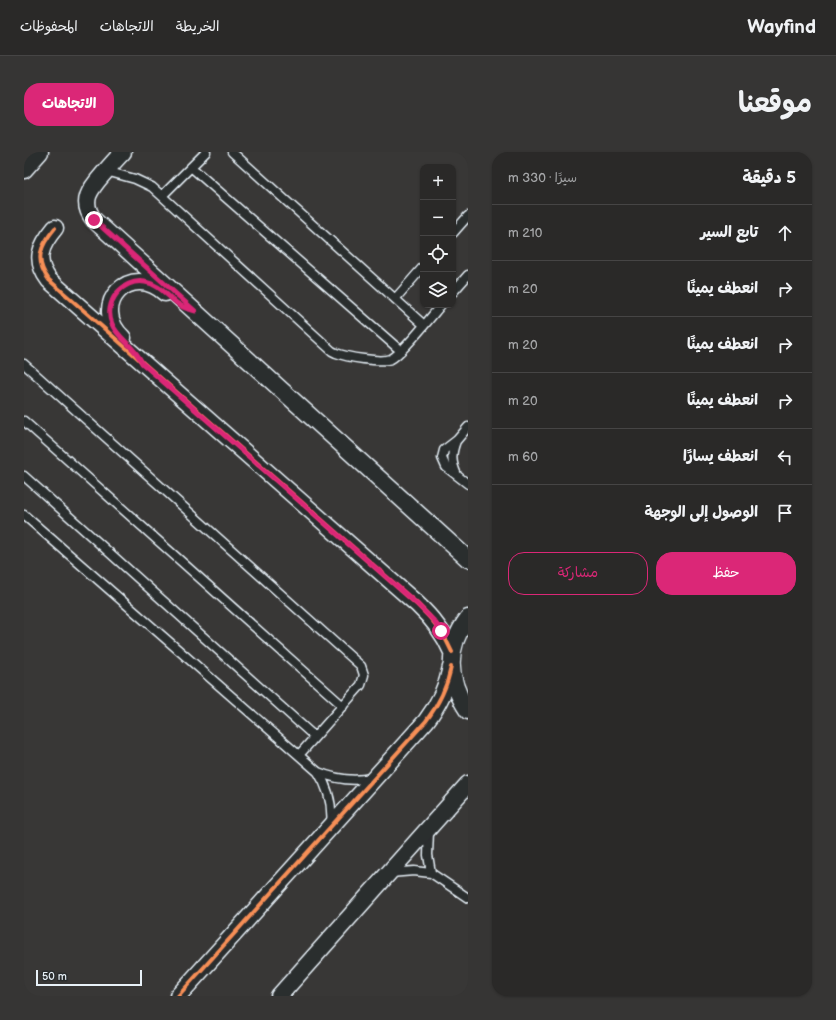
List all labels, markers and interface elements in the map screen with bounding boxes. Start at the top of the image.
text: Wayfind [747,16,816,39]
text: المحفوظات [20,18,78,35]
text: الاتجاهات [100,18,154,35]
text: الخريطة [176,18,219,35]
button: الاتجاهات [24,83,114,126]
text: موقعنا [738,87,812,120]
map controls [420,164,456,308]
button: + [420,164,456,200]
text: 5 دقيقة [742,168,796,188]
text: سيرًا · 330 m [508,170,577,186]
button: − [420,200,456,236]
route end [85,211,103,229]
icon: ahead [774,222,796,244]
text: تابع السير [700,223,758,242]
text: 210 m [508,225,542,241]
button: locate [420,236,456,272]
button: layers [420,272,456,308]
icon: right [774,278,796,300]
text: انعطف يمينًا [687,279,758,298]
text: 20 m [508,281,538,297]
icon: right [774,334,796,356]
text: انعطف يمينًا [687,335,758,354]
text: 20 m [508,337,538,353]
icon: right [774,390,796,412]
text: انعطف يمينًا [687,391,758,410]
text: 20 m [508,393,538,409]
icon: left [774,446,796,468]
text: انعطف يسارًا [683,447,758,466]
text: 60 m [508,449,538,465]
icon: arrive [774,502,796,524]
text: الوصول إلى الوجهة [644,503,758,522]
button: مشاركة [508,552,648,595]
button: حفظ [656,552,796,595]
route start [432,622,450,640]
scale bar [36,968,142,987]
text: 50 m [42,970,67,983]

